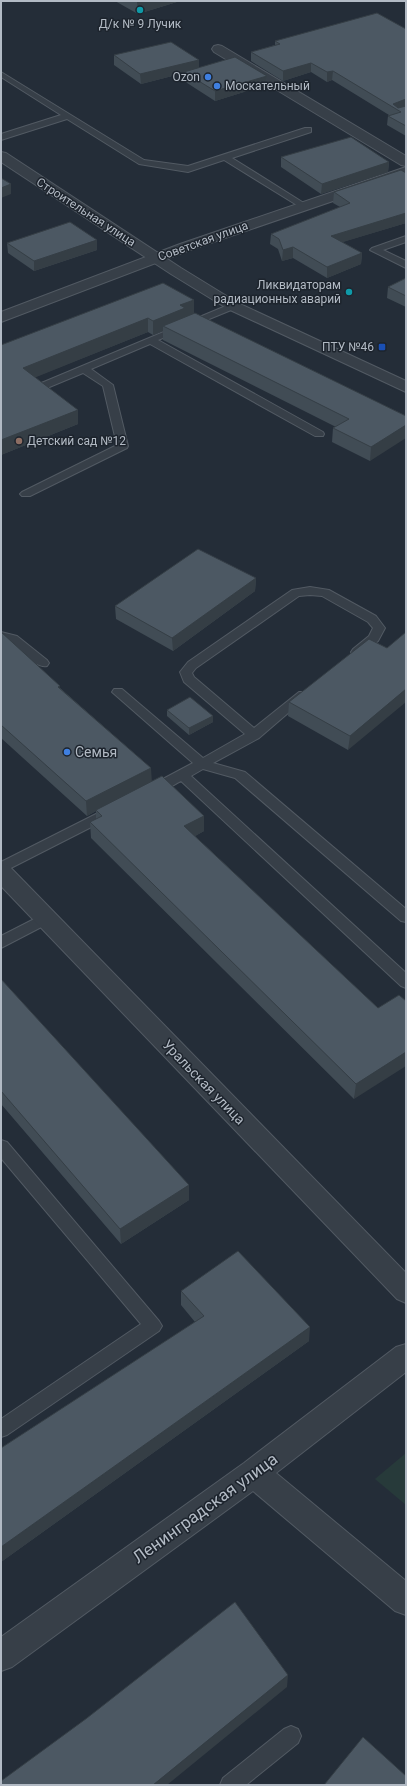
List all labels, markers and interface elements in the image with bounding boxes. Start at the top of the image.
marker: Д/к № 9 Лучик [135,5,145,15]
place label: Д/к № 9 Лучик [99,17,182,31]
place label: Ozon [172,70,200,84]
marker: Ozon [203,72,213,82]
place label: Москательный [225,79,310,93]
marker: Москательный [212,81,222,91]
street label: Строительная улица [34,175,138,249]
street label: Советская улица [156,218,250,264]
place label: Ликвидаторам радиационных аварий [214,278,341,306]
marker: Ликвидаторам радиационных аварий [344,287,354,297]
place label: ПТУ №46 [322,340,374,354]
marker: ПТУ №46 [377,342,387,352]
place label: Детский сад №12 [27,434,126,448]
marker: Детский сад №12 [14,436,24,446]
place label: Семья [75,744,117,760]
marker: Семья [62,747,72,757]
street label: Уральская улица [160,1036,248,1128]
street label: Ленинградская улица [129,1449,281,1567]

